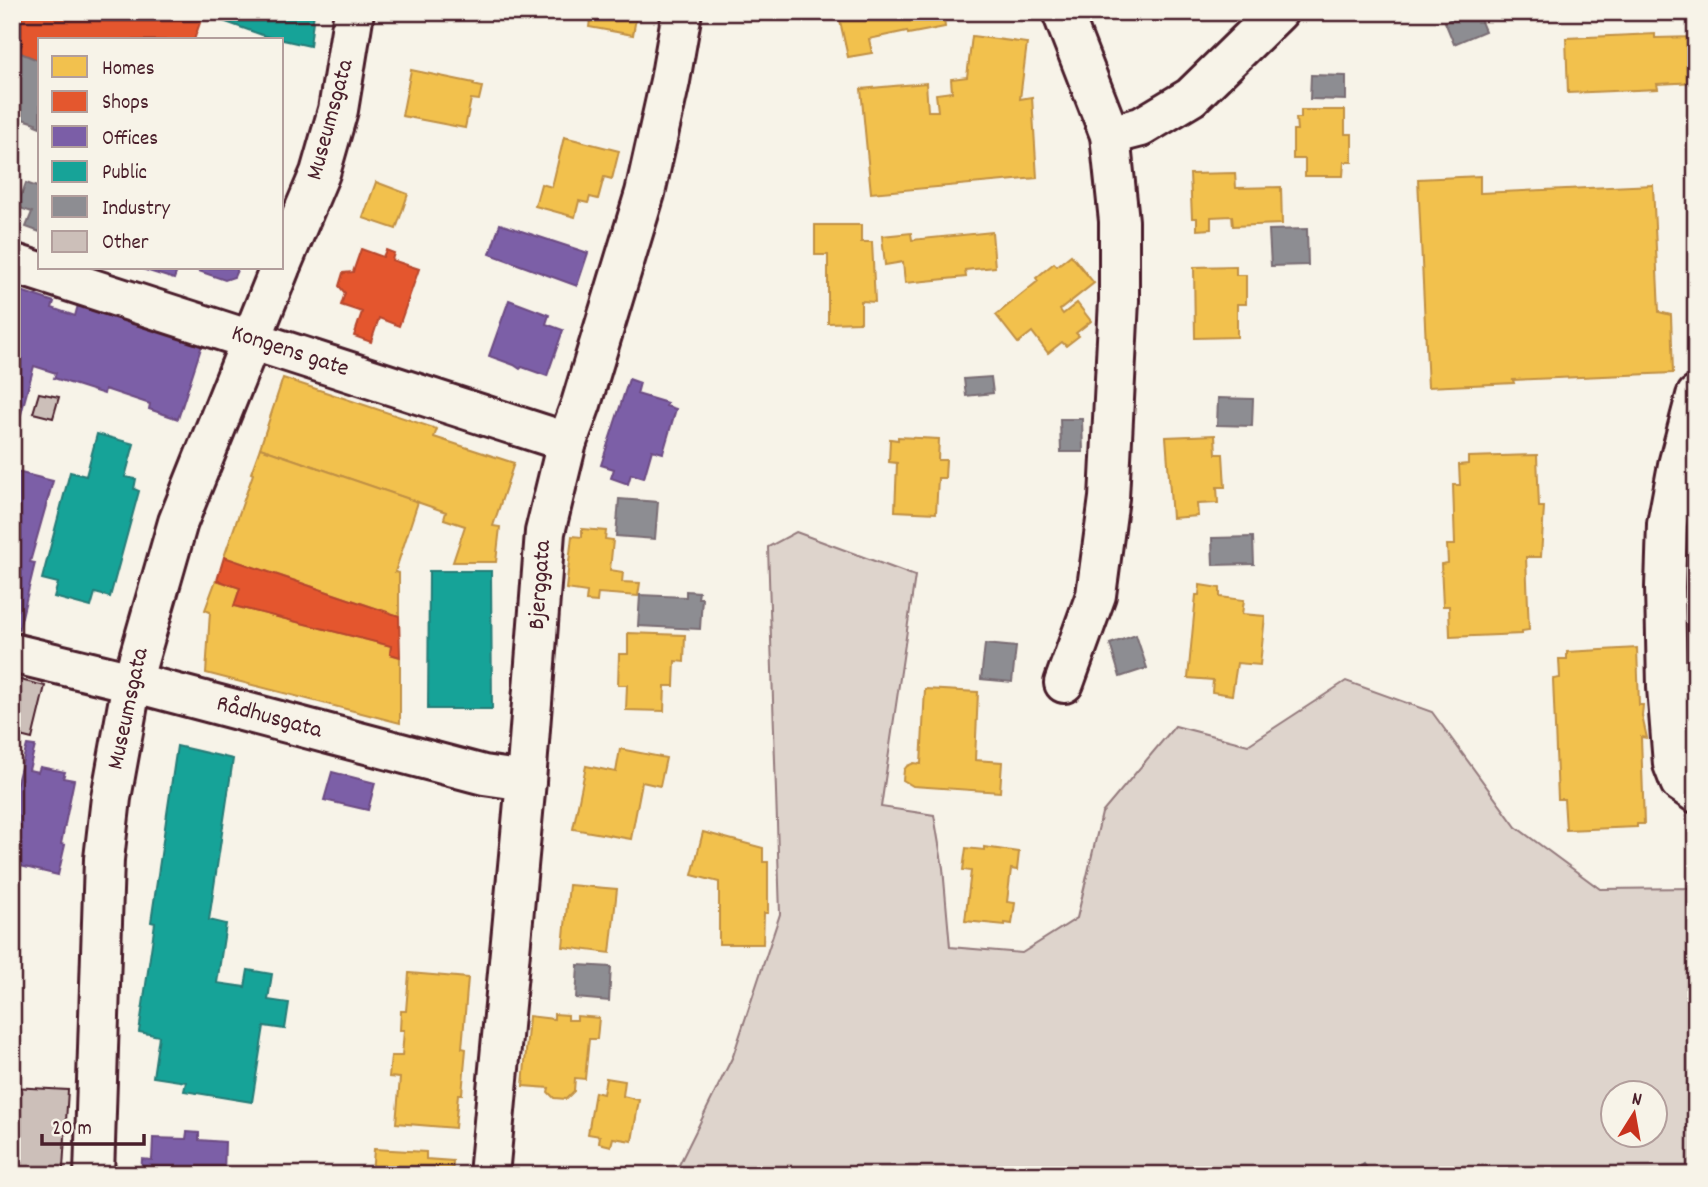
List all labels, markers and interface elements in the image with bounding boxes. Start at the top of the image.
legend [38,38,284,270]
text: Homes [102,55,155,85]
street label: Museumsgata [299,55,364,184]
text: Shops [102,89,149,119]
text: Offices [102,125,158,155]
text: Public [102,159,147,189]
text: Industry [102,195,170,225]
text: Other [102,229,149,259]
street label: Kongens gate [227,317,353,387]
street label: Bjerggata [521,538,561,631]
street label: Museumsgata [99,644,159,773]
street label: Rådhusgata [212,688,326,749]
north arrow [1600,1078,1670,1148]
text: N [1629,1087,1644,1115]
scale bar [42,1103,144,1147]
text: 20 m [52,1115,92,1145]

